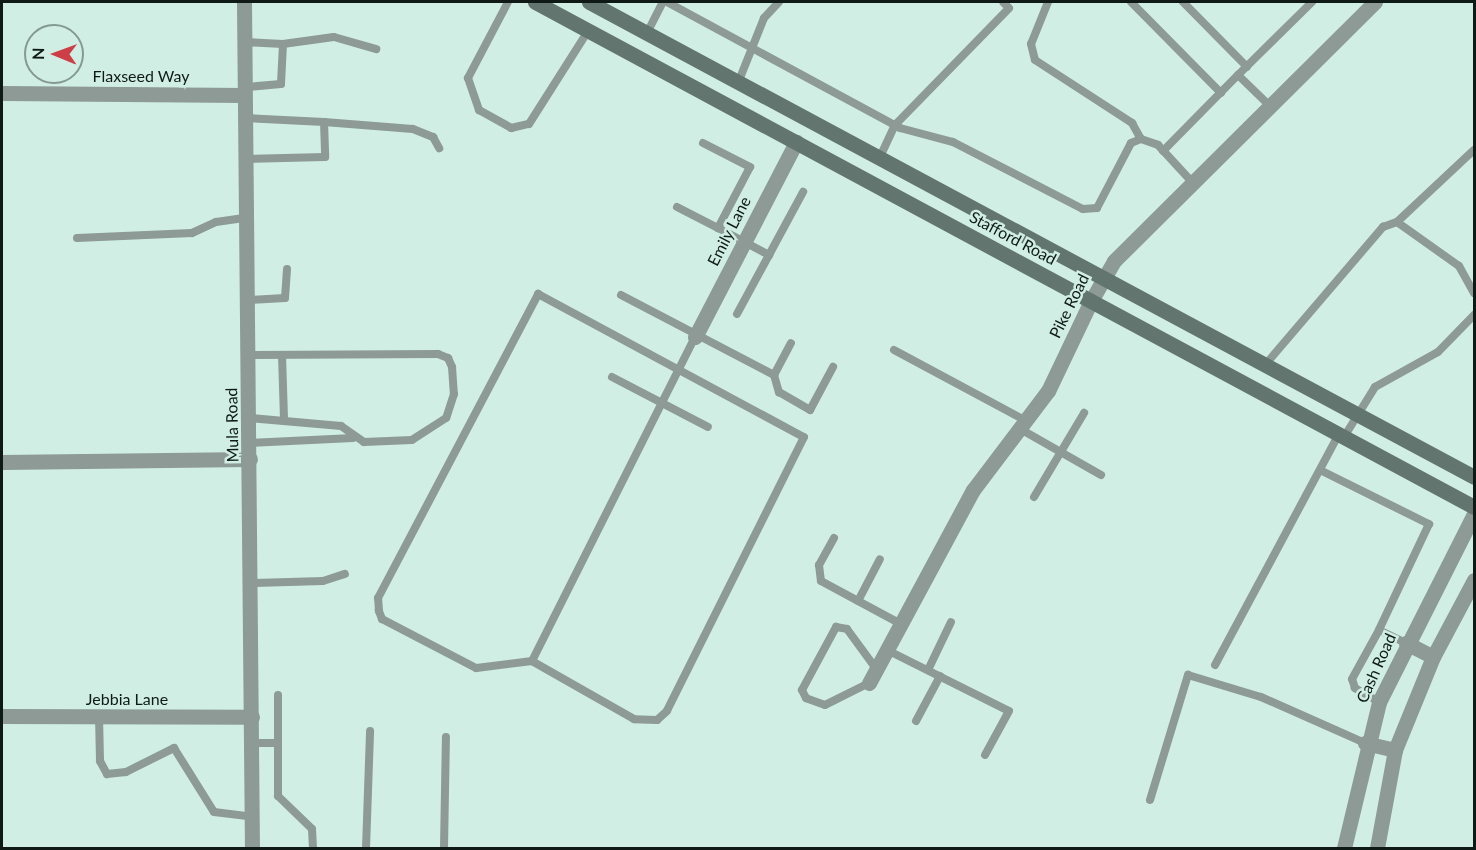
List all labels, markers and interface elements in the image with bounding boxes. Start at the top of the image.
north arrow [24,24,84,84]
text: N [28,47,47,60]
street label: Flaxseed Way [92,66,190,86]
street label: Emily Lane [703,193,755,269]
street label: Stafford Road [966,207,1060,269]
street label: Pike Road [1045,271,1093,341]
street label: Mula Road [222,387,242,463]
street label: Cash Road [1352,630,1400,706]
street label: Jebbia Lane [86,689,168,709]

